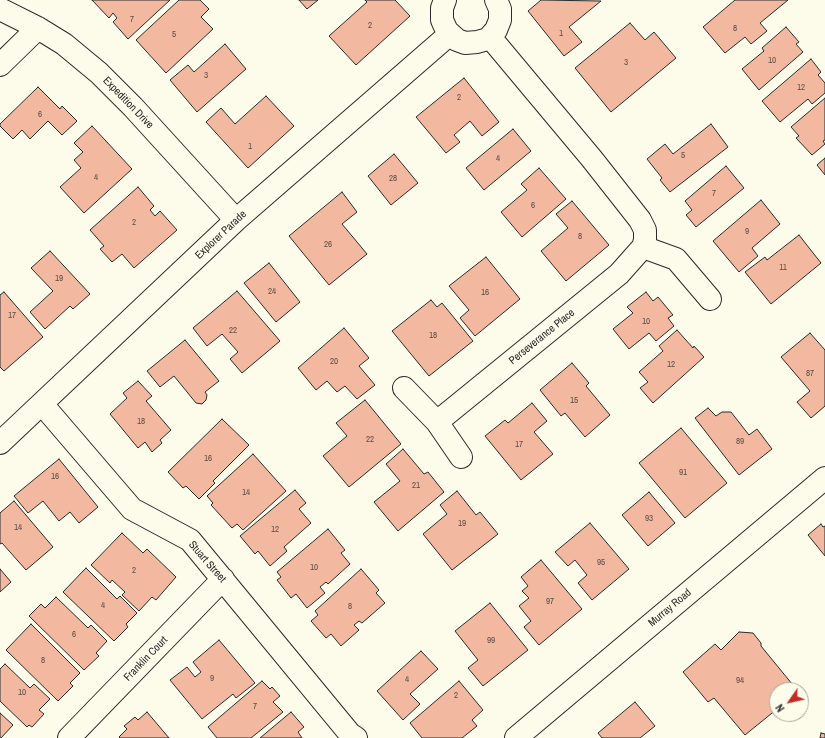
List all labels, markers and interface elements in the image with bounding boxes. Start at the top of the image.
house number: 7 [130,15,134,25]
house number: 2 [368,21,372,31]
house number: 8 [733,24,737,34]
house number: 1 [559,29,563,39]
house number: 5 [172,30,176,40]
house number: 10 [768,56,776,66]
house number: 3 [624,58,628,68]
house number: 3 [204,71,208,81]
street label: Expedition Drive [100,74,156,132]
house number: 12 [797,83,805,93]
house number: 2 [457,93,461,103]
house number: 6 [38,110,42,120]
house number: 1 [248,142,252,152]
house number: 5 [681,151,685,161]
house number: 4 [496,154,500,164]
house number: 4 [94,173,98,183]
house number: 28 [389,174,397,184]
house number: 7 [712,189,716,199]
house number: 6 [531,201,535,211]
street label: Explorer Parade [193,208,249,262]
house number: 2 [132,218,136,228]
house number: 9 [745,227,749,237]
house number: 8 [578,232,582,242]
house number: 26 [324,240,332,250]
house number: 11 [779,263,787,273]
house number: 19 [55,274,63,284]
house number: 24 [268,287,276,297]
house number: 16 [481,288,489,298]
street label: Perseverance Place [506,306,578,368]
house number: 17 [8,311,16,321]
house number: 10 [642,317,650,327]
house number: 22 [229,326,237,336]
house number: 18 [429,331,437,341]
house number: 20 [330,357,338,367]
house number: 12 [667,360,675,370]
house number: 87 [806,369,814,379]
house number: 15 [570,396,578,406]
house number: 18 [137,417,145,427]
house number: 22 [366,435,374,445]
house number: 89 [736,437,744,447]
house number: 17 [515,440,523,450]
house number: 16 [204,454,212,464]
house number: 91 [679,468,687,478]
house number: 16 [51,472,59,482]
house number: 21 [412,481,420,491]
house number: 14 [242,488,250,498]
house number: 93 [645,514,653,524]
house number: 19 [458,519,466,529]
house number: 14 [14,523,22,533]
house number: 12 [271,525,279,535]
street label: Stuart Street [185,539,229,585]
house number: 95 [597,558,605,568]
house number: 10 [310,563,318,573]
house number: 2 [132,566,136,576]
street label: Murray Road [646,586,694,630]
house number: 97 [546,597,554,607]
house number: 4 [101,601,105,611]
house number: 8 [348,602,352,612]
house number: 6 [72,630,76,640]
street label: Franklin Court [121,634,171,684]
house number: 99 [487,636,495,646]
house number: 8 [41,656,45,666]
house number: 9 [210,674,214,684]
house number: 4 [405,675,409,685]
house number: 94 [736,676,744,686]
north arrow [769,682,809,722]
house number: 10 [18,688,26,698]
house number: 2 [454,691,458,701]
house number: 7 [253,702,257,712]
text: N [772,702,788,715]

